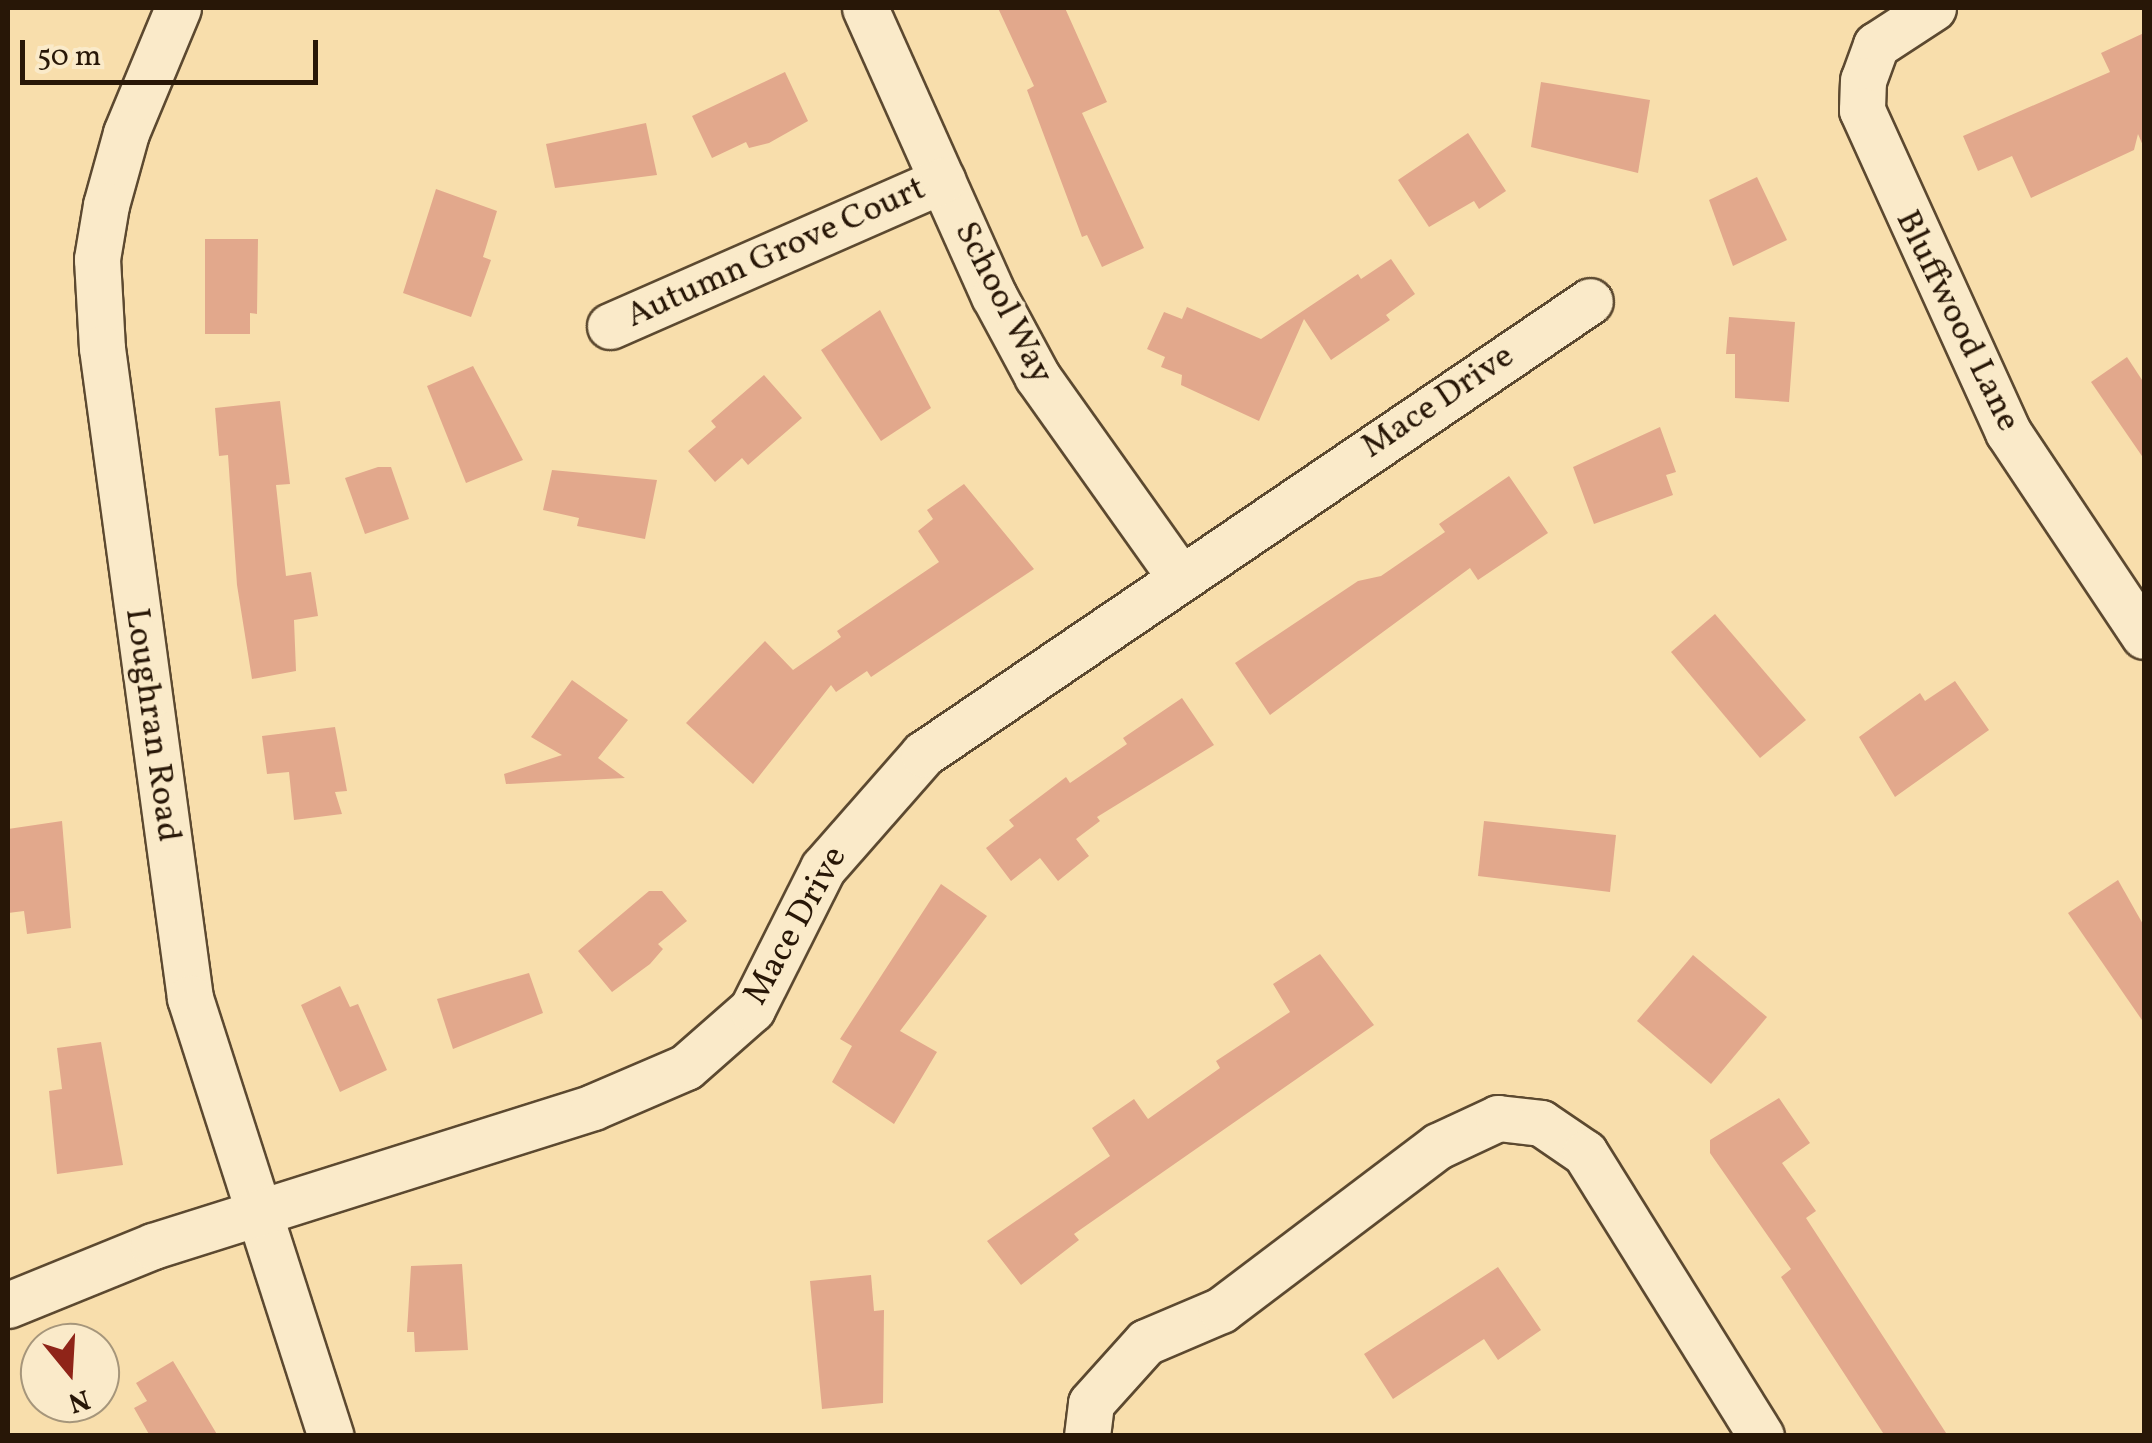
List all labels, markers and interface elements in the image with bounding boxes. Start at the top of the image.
scale bar [25,20,322,82]
text: 50 m [37,36,101,78]
street label: Autumn Grove Court [620,168,932,338]
street label: Bluffwood Lane [1885,204,2029,438]
street label: School Way [944,214,1062,392]
street label: Mace Drive [1354,336,1522,468]
street label: Loughran Road [115,605,189,845]
street label: Mace Drive [735,839,857,1013]
north arrow [20,1323,120,1423]
text: N [63,1378,95,1422]

